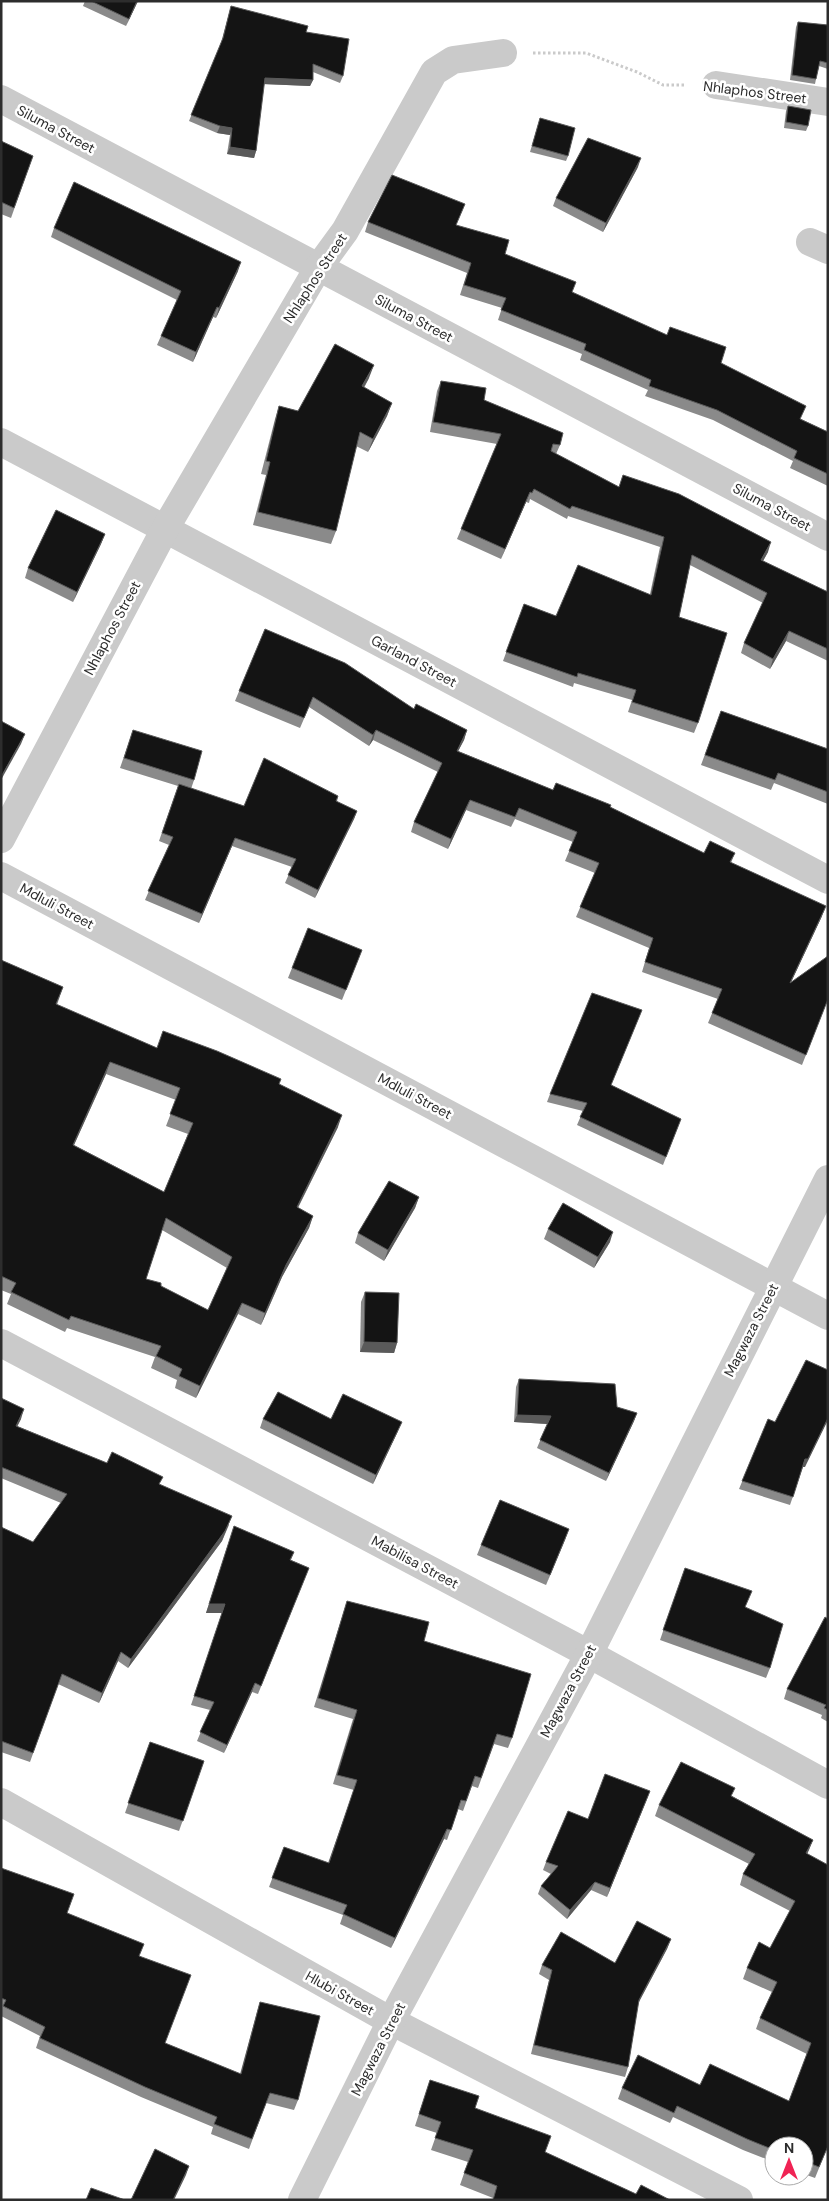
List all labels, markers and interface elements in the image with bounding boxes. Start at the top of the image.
street label: Nhlaphos Street [702,77,808,107]
street label: Siluma Street [14,101,98,157]
street label: Nhlaphos Street [279,229,351,327]
street label: Siluma Street [372,290,456,346]
street label: Siluma Street [730,479,814,535]
street label: Nhlaphos Street [80,578,144,678]
street label: Garland Street [368,631,460,691]
street label: Mdluli Street [17,879,97,933]
street label: Mdluli Street [375,1069,455,1123]
street label: Magwaza Street [720,1280,782,1380]
street label: Mabilisa Street [368,1532,462,1592]
street label: Magwaza Street [536,1641,600,1741]
street label: Hlubi Street [302,1967,378,2019]
street label: Magwaza Street [347,1999,409,2099]
north arrow [764,2136,814,2186]
text: N [784,2139,794,2157]

